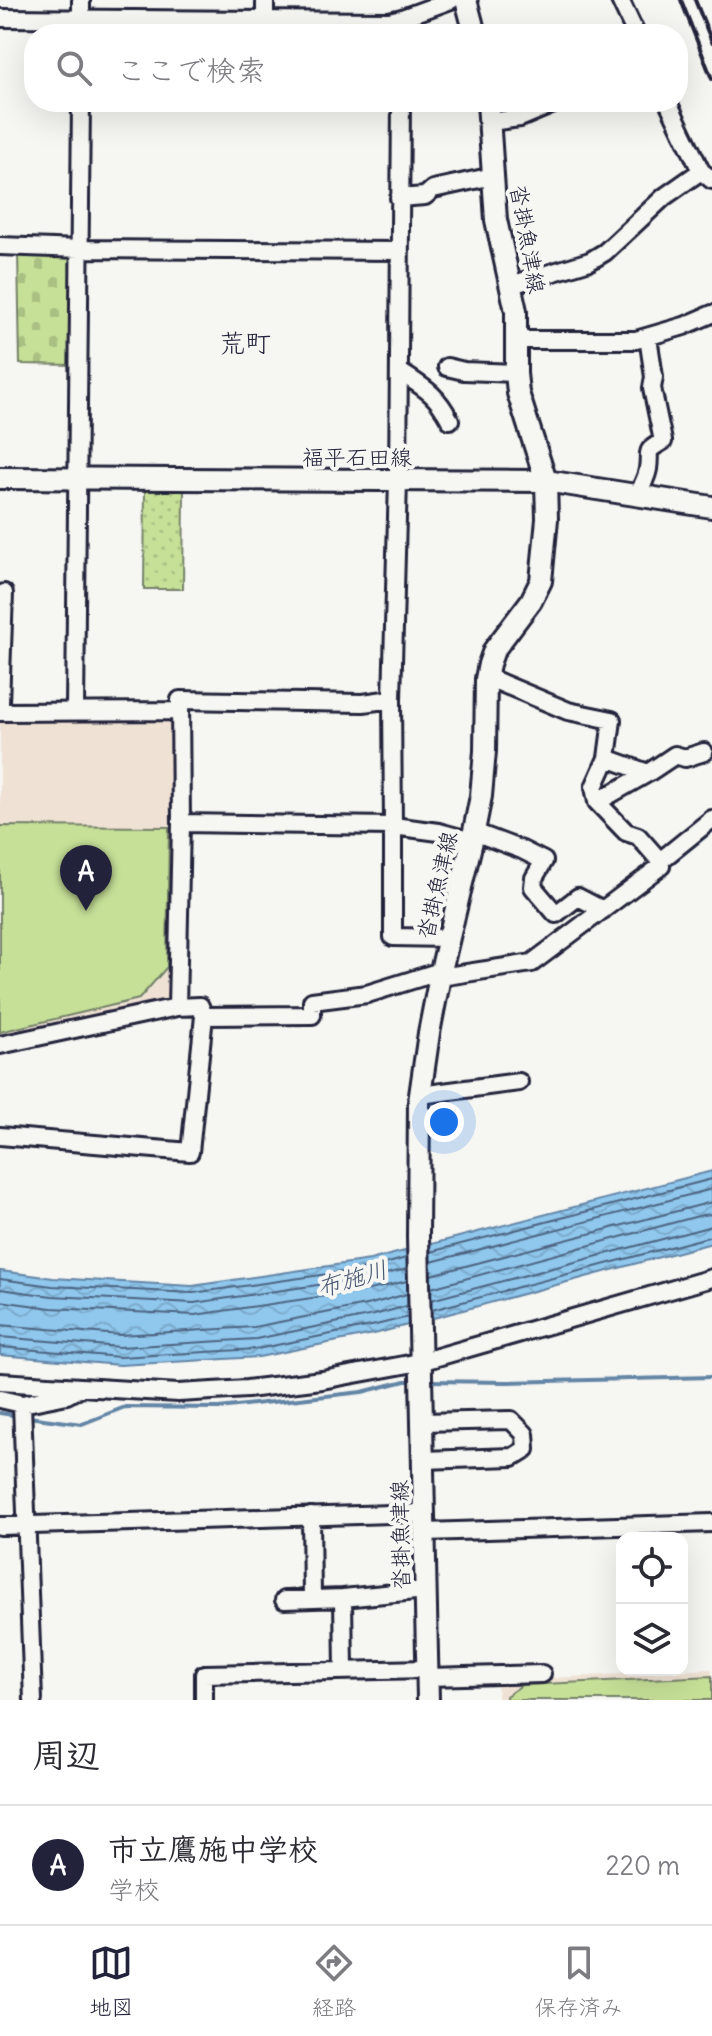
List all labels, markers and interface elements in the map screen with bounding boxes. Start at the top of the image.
search box [24,24,688,112]
icon: search [52,46,96,90]
text: ここで検索 [116,51,266,89]
street label: 沓掛魚津線 [505,182,551,296]
district label: 荒町 [219,326,271,359]
street label: 福平石田線 [302,443,412,471]
street label: 沓掛魚津線 [411,828,463,942]
pin: A [60,845,112,911]
your location [424,1102,464,1142]
water label: 布施川 [313,1254,391,1302]
street label: 沓掛魚津線 [385,1480,415,1590]
map controls [616,1532,688,1676]
button: locate [616,1532,688,1604]
button: layers [616,1604,688,1676]
text: 周辺 [32,1733,100,1776]
text: 市立鷹施中学校 [108,1830,318,1868]
text: A [50,1849,66,1882]
text: 220 m [605,1849,680,1882]
text: 学校 [108,1873,160,1906]
tab: 地図 [89,1941,133,2021]
tab: 経路 [312,1941,356,2021]
tab: 保存済み [535,1941,623,2021]

